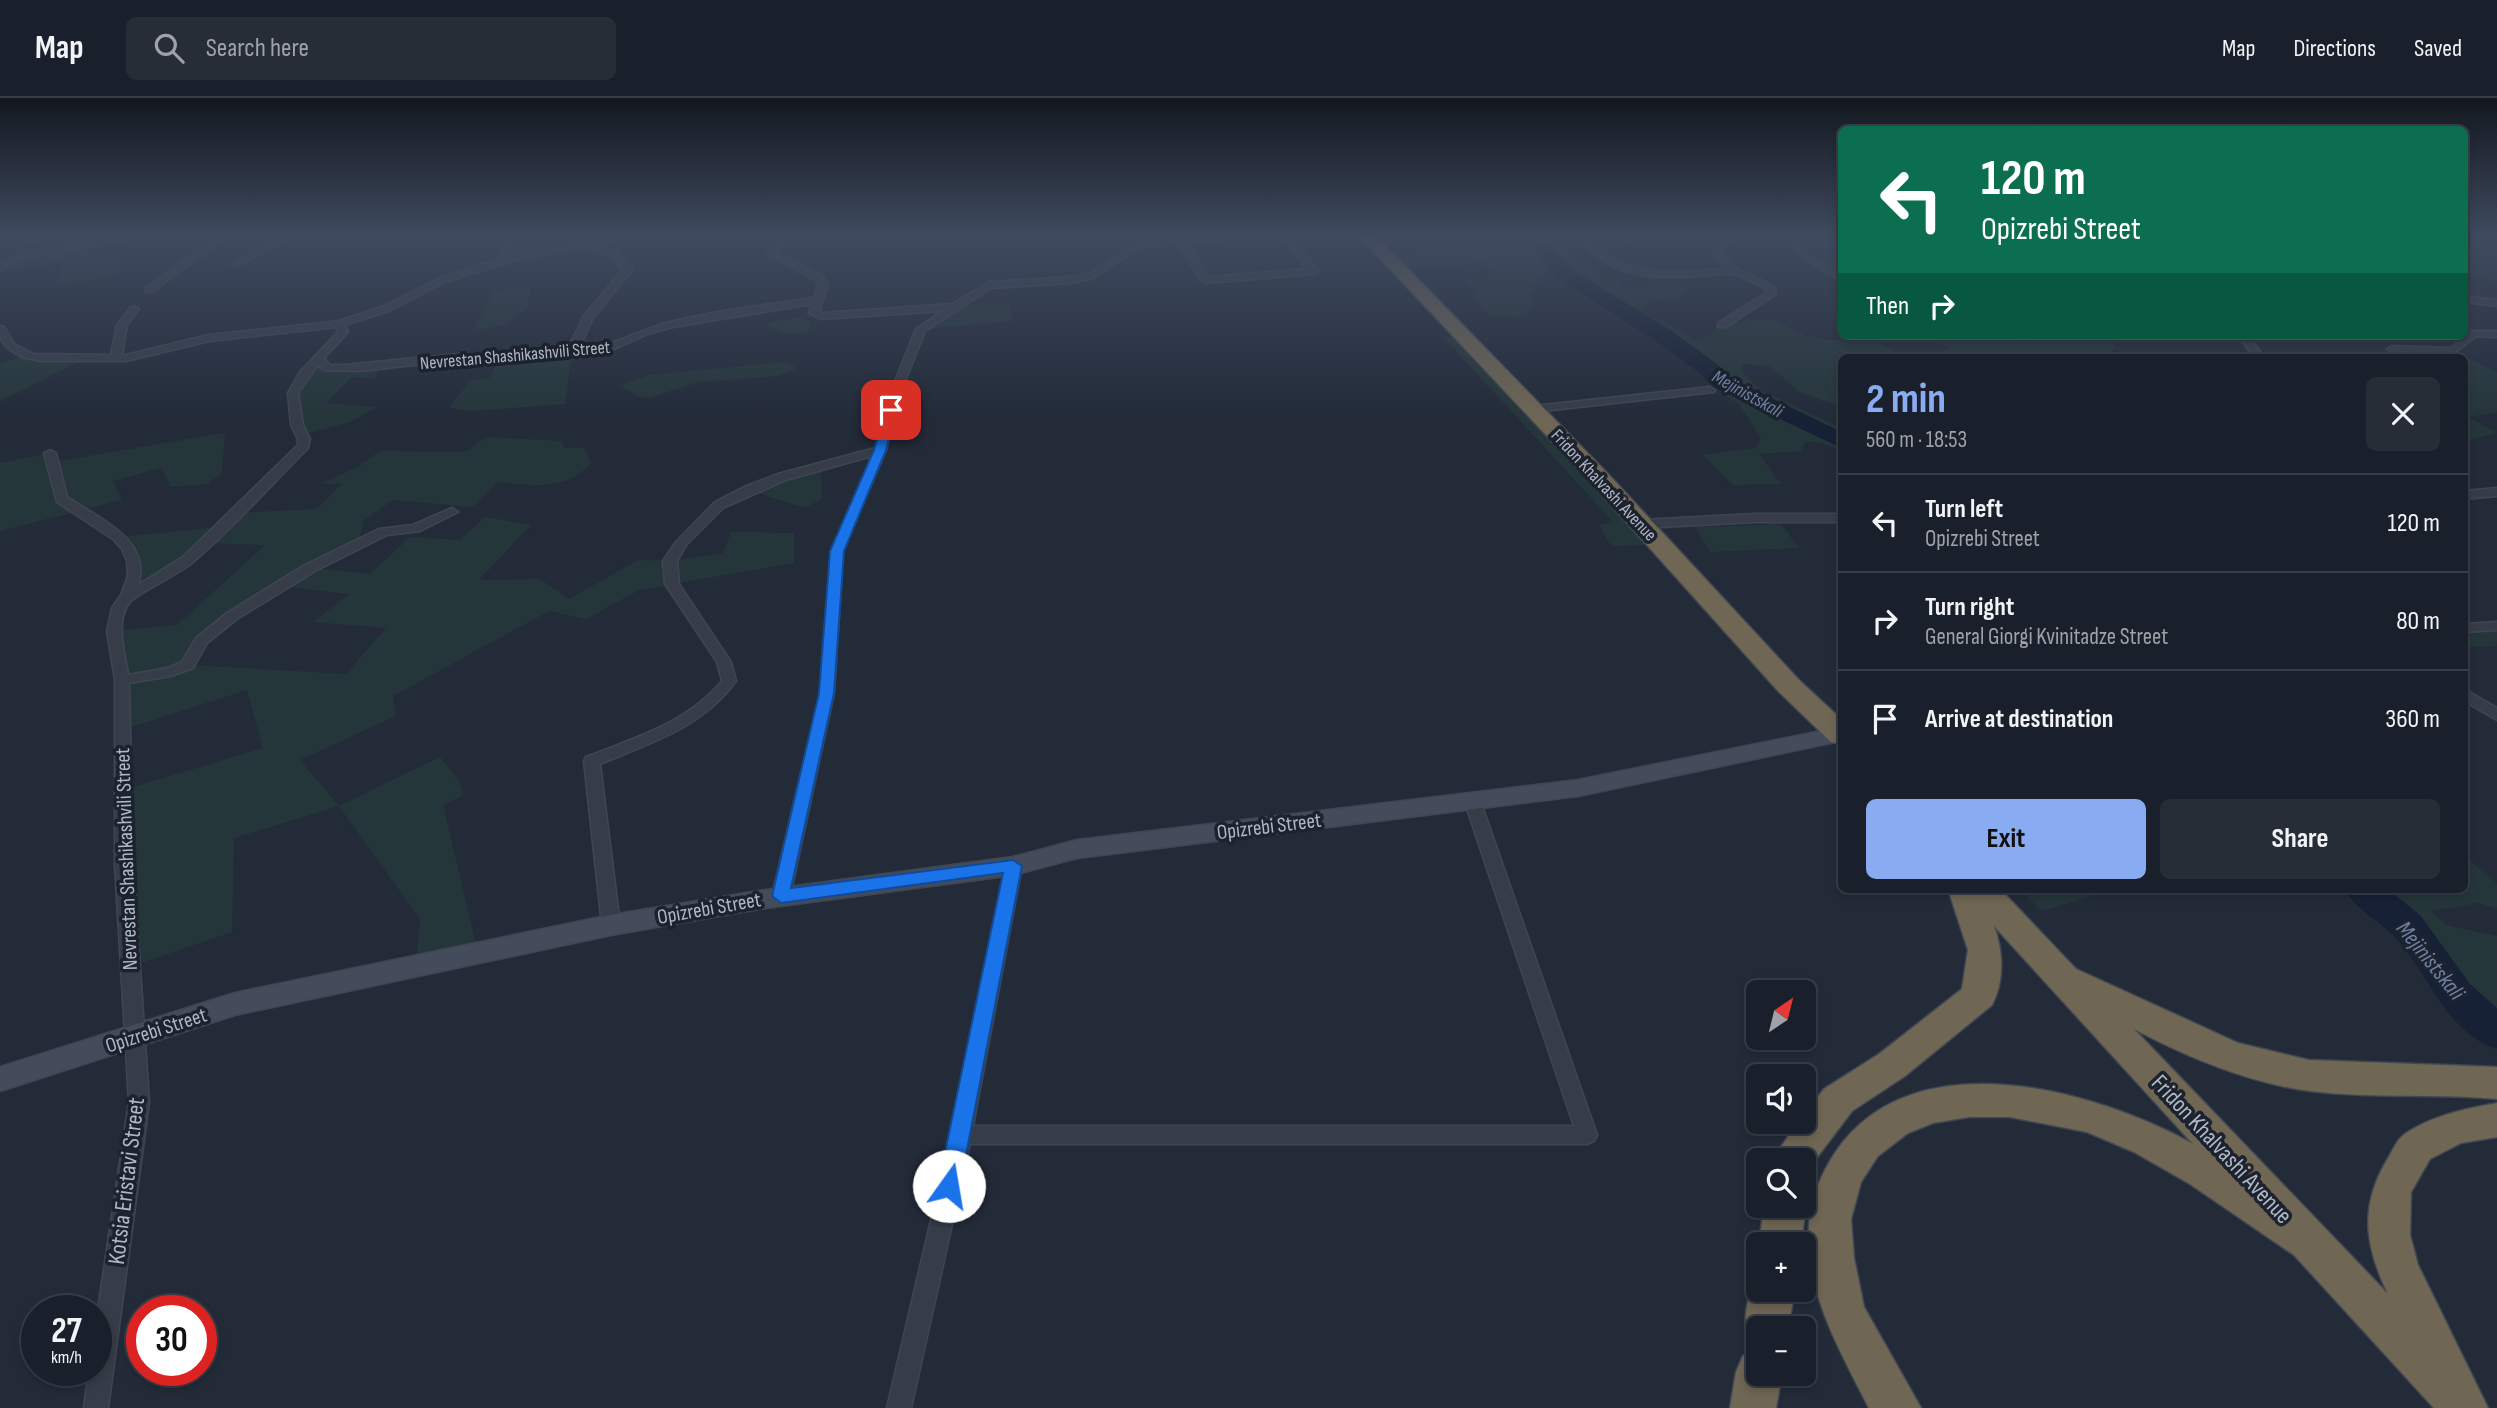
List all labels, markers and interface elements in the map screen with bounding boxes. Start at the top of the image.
search box [126,17,616,80]
text: Map [35,28,84,68]
icon: search [150,29,188,67]
text: Search here [206,33,309,64]
text: Map [2222,34,2255,63]
text: Directions [2293,34,2376,63]
text: Saved [2414,34,2462,63]
text: 120 m [1981,150,2086,209]
icon: left [1866,154,1957,245]
text: Opizrebi Street [1981,210,2141,249]
icon: right [1923,287,1961,325]
text: Then [1866,291,1909,322]
street label: Nevrestan Shashikashvili Street [419,337,611,374]
water label: Mejinistskali [1708,366,1787,423]
text: 2 min [1866,374,1946,425]
button: close [2366,377,2440,451]
pin [861,380,921,440]
icon: arrive [872,391,910,429]
street label: Fridon Khalvashi Avenue [1546,425,1661,546]
text: 560 m · 18:53 [1866,426,1967,454]
text: Turn left [1925,494,2003,525]
icon: left [1866,504,1904,542]
text: 120 m [2387,508,2440,539]
text: Opizrebi Street [1925,525,2040,553]
text: Turn right [1925,592,2014,623]
icon: right [1866,602,1904,640]
text: 80 m [2396,606,2440,637]
text: General Giorgi Kvinitadze Street [1925,623,2168,651]
icon: arrive [1866,700,1904,738]
text: Arrive at destination [1925,704,2113,735]
text: 360 m [2385,704,2440,735]
street label: Nevrestan Shashikashvili Street [110,747,143,971]
button: Exit [1866,799,2146,879]
button: Share [2160,799,2440,879]
street label: Opizrebi Street [1215,808,1323,845]
street label: Opizrebi Street [655,887,763,930]
water label: Mejinistskali [2390,915,2471,1006]
north arrow [1746,980,1816,1050]
map controls [1746,980,1816,1386]
street label: Opizrebi Street [102,1002,210,1059]
button: sound [1746,1064,1816,1134]
street label: Fridon Khalvashi Avenue [2145,1069,2298,1230]
street label: Kotsia Eristavi Street [102,1096,151,1266]
button: search [1746,1148,1816,1218]
position arrow [912,1149,986,1223]
button: + [1746,1232,1816,1302]
speed limit sign: 30 [126,1295,217,1386]
text: 27 [51,1310,82,1353]
button: − [1746,1316,1816,1386]
text: km/h [51,1347,82,1368]

